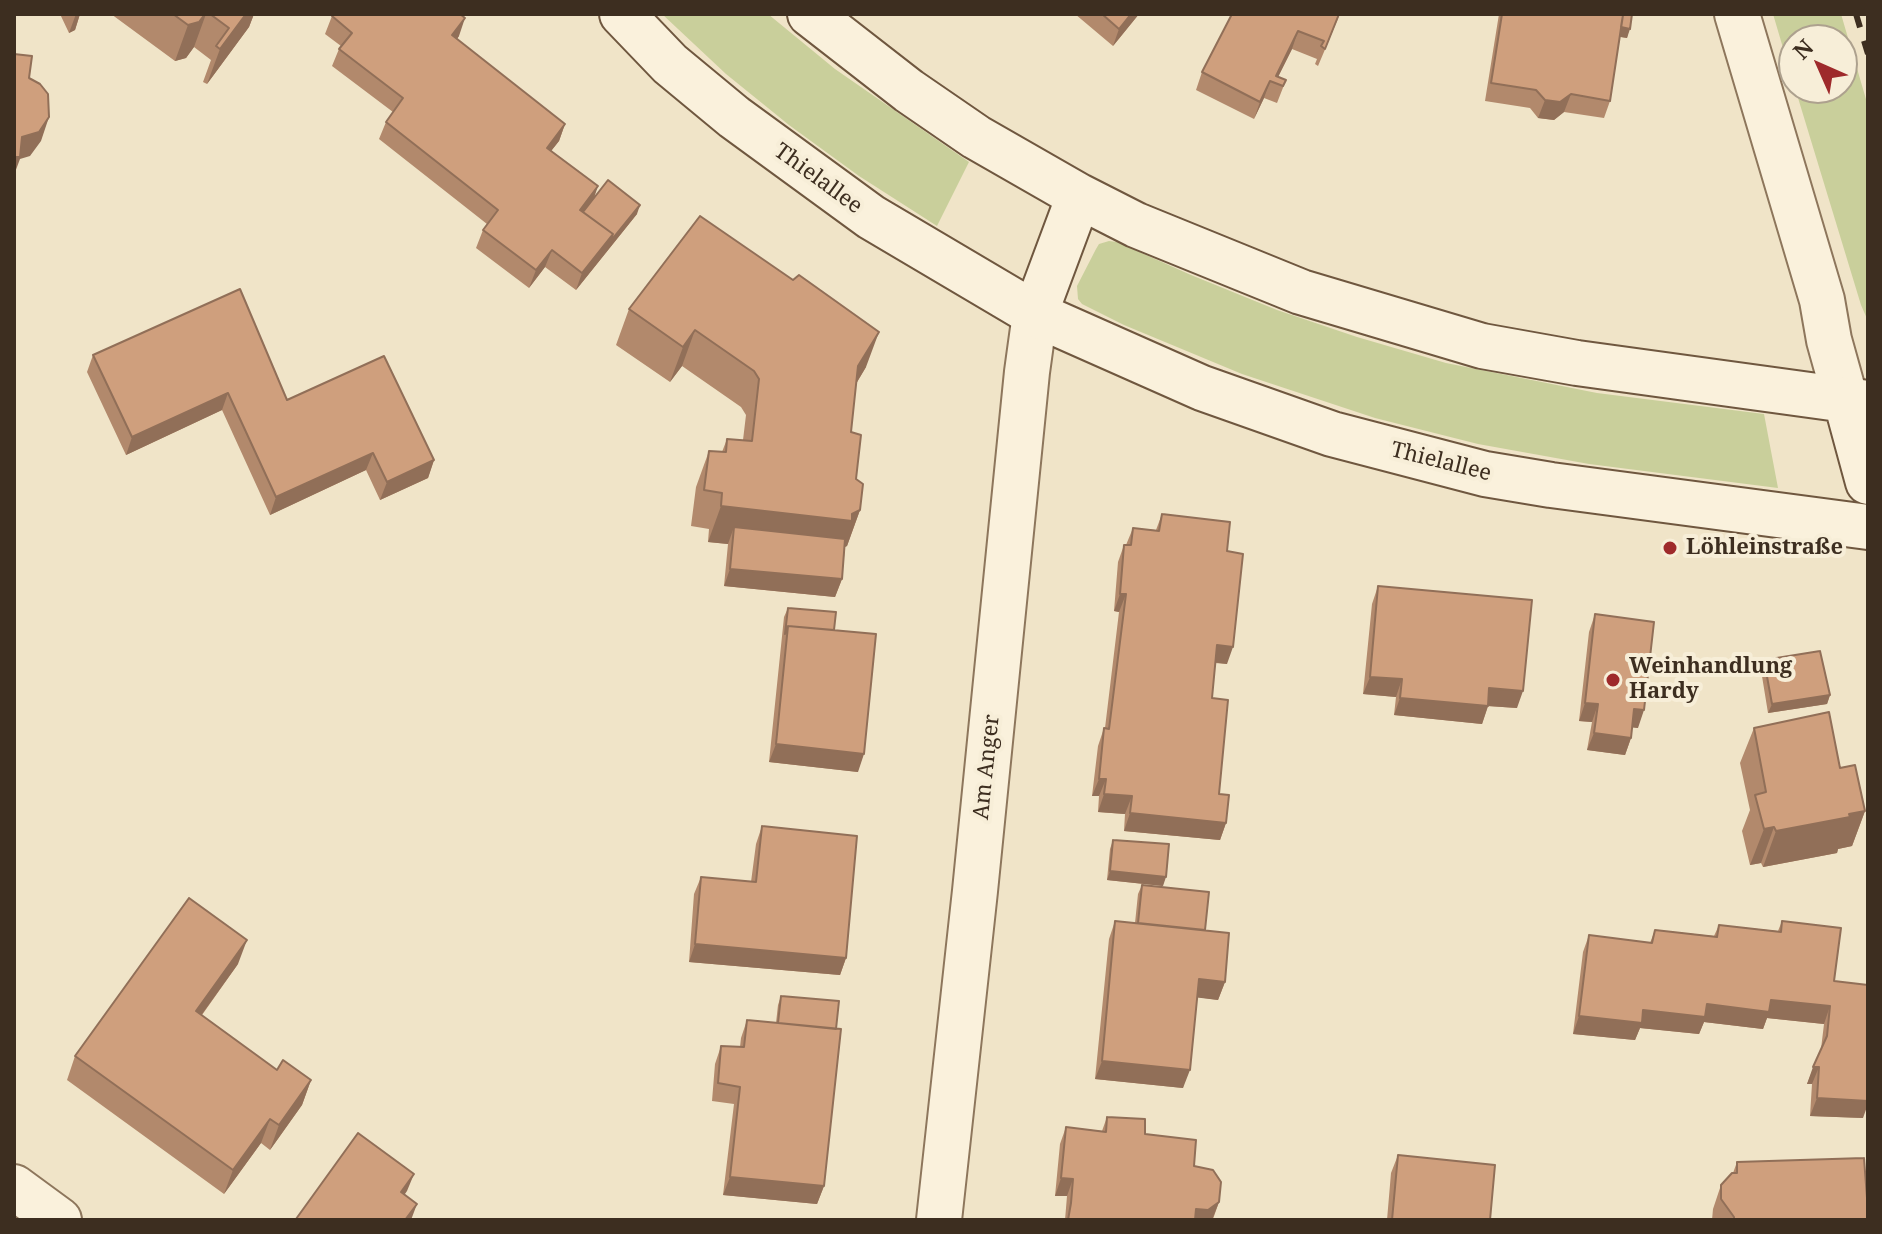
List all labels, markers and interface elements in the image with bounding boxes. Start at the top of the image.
north arrow [1778,24,1858,104]
text: N [1786,32,1819,65]
street label: Thielallee [769,138,867,220]
street label: Thielallee [1388,437,1494,487]
place label: Löhleinstraße [1686,535,1843,561]
marker: Löhleinstraße [1661,539,1679,557]
place label: Weinhandlung Hardy [1629,654,1792,706]
marker: Weinhandlung Hardy [1604,671,1622,689]
street label: Am Anger [968,713,1006,821]

